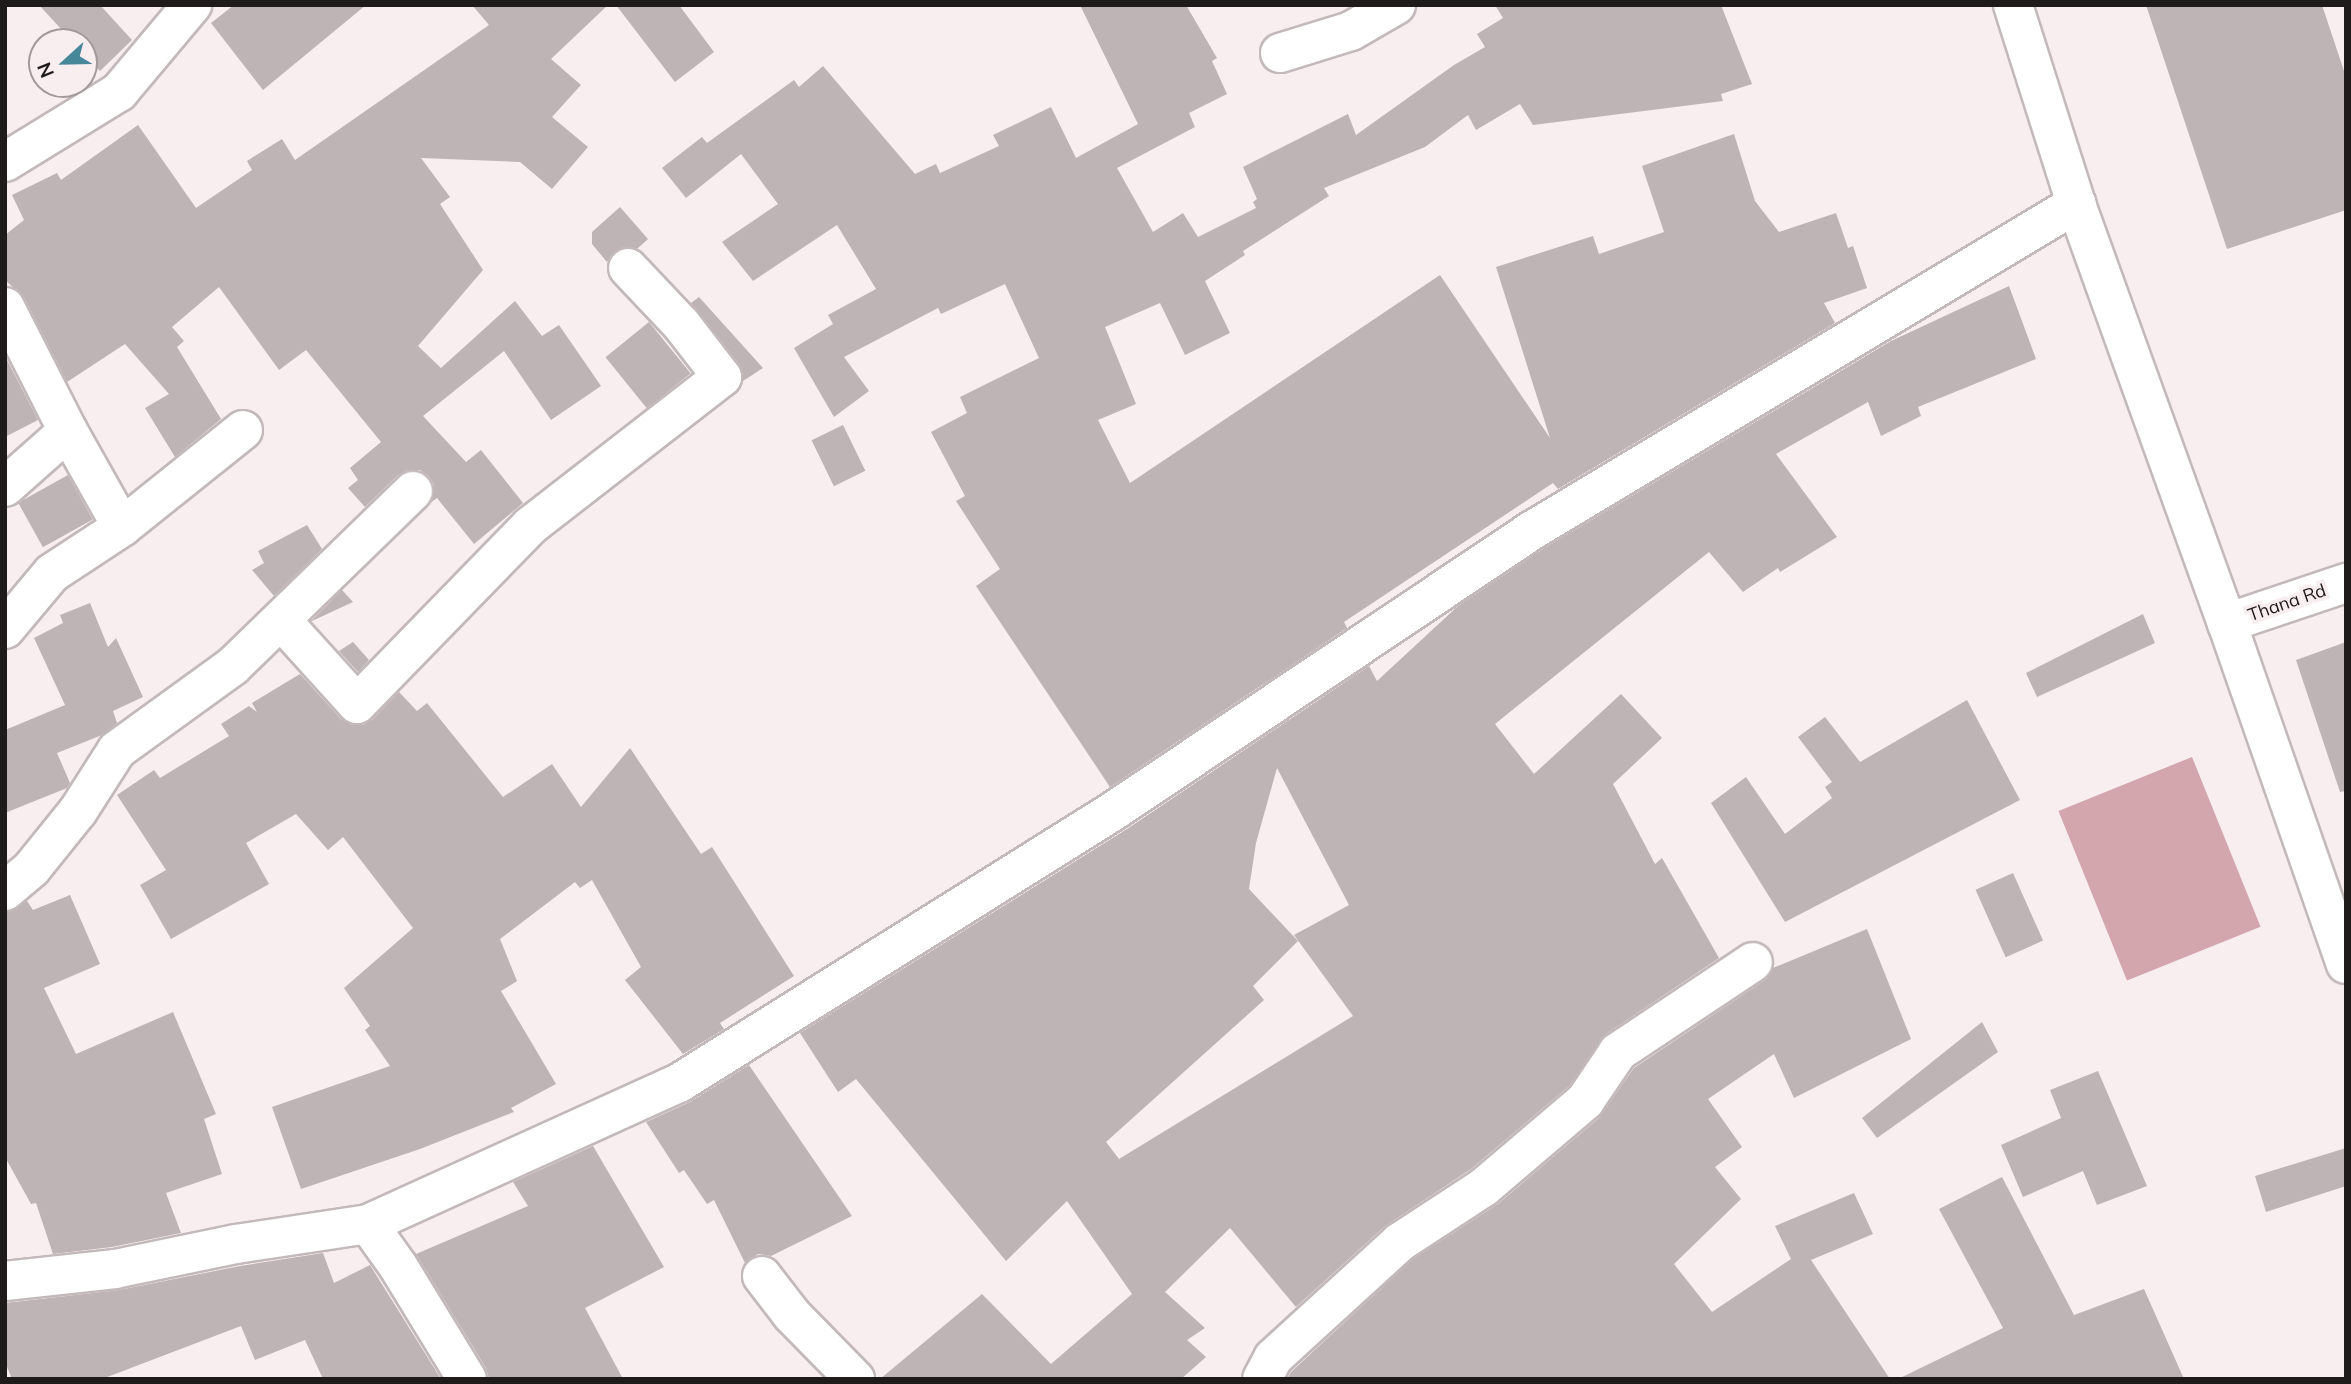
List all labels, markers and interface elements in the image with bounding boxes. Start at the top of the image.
north arrow [28,28,98,98]
text: N [32,59,59,81]
street label: Thana Rd [2245,580,2329,626]

